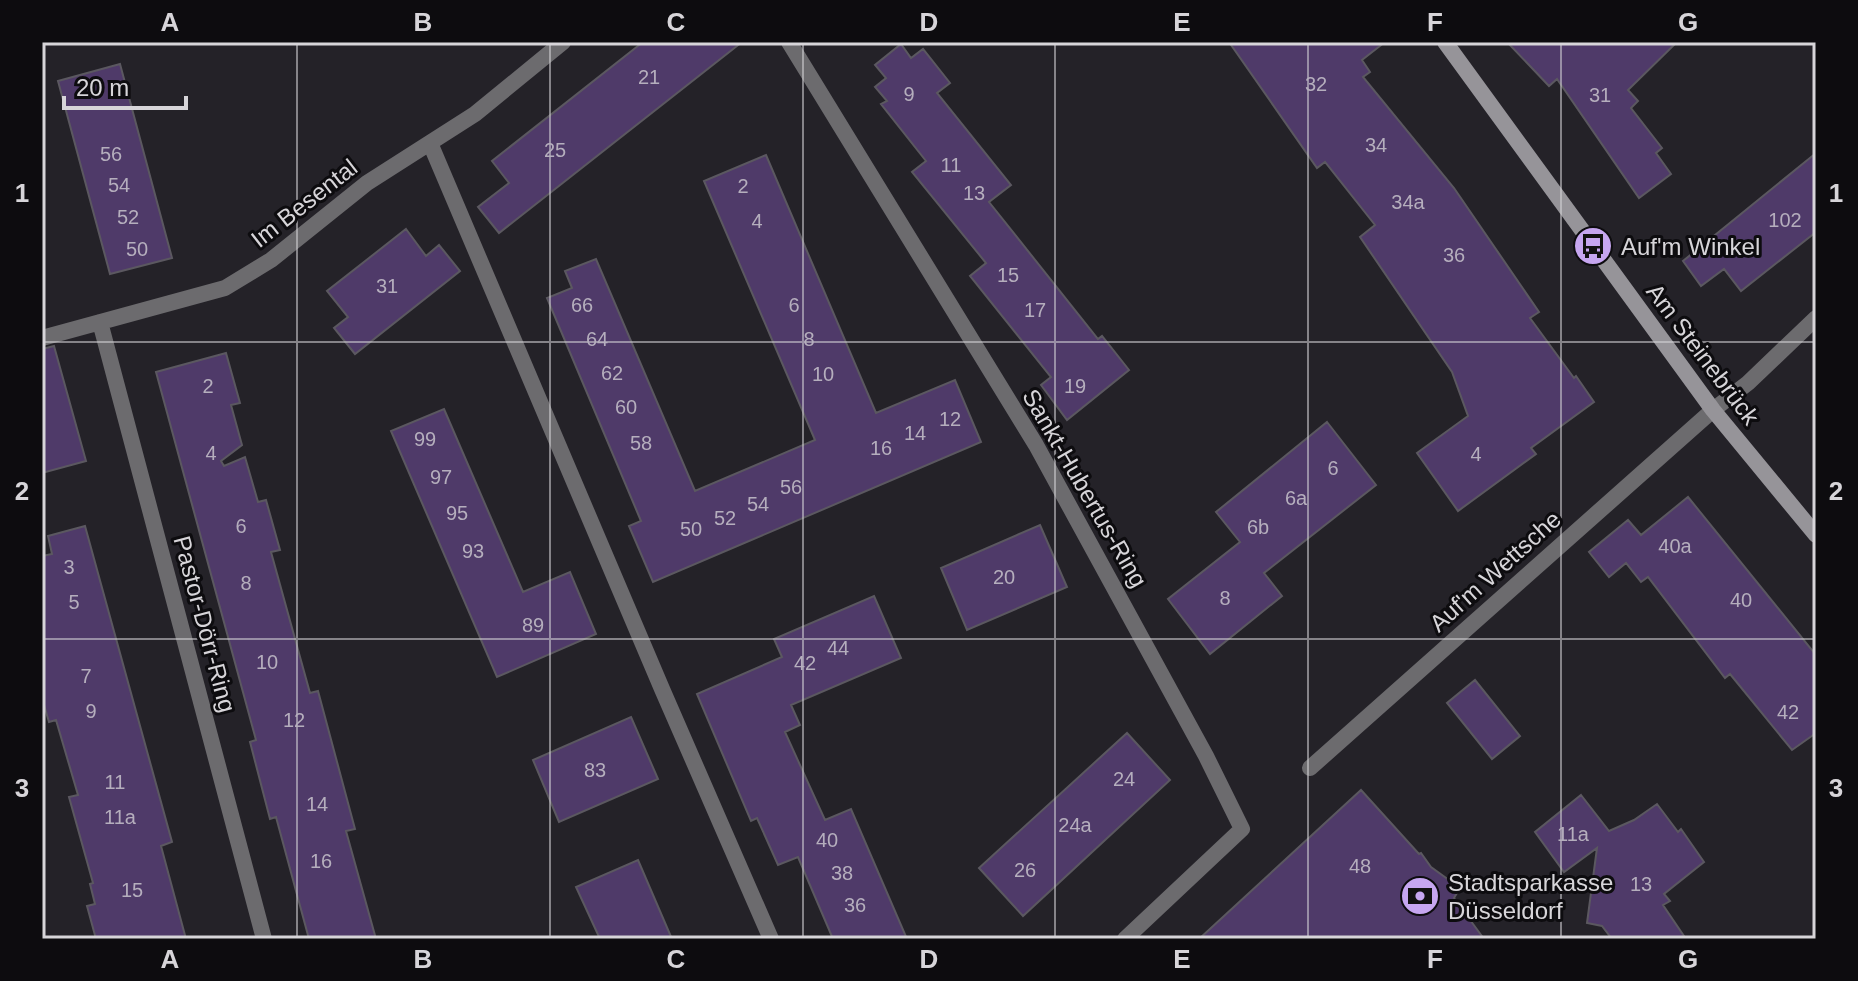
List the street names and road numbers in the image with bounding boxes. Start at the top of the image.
street label: Im Besental [246,153,362,253]
street label: Am Steinebrück [1641,278,1765,431]
street label: Sankt-Hubertus-Ring [1017,384,1153,592]
street label: Auf'm Wettsche [1424,505,1566,637]
street label: Pastor-Dörr-Ring [168,533,242,715]

